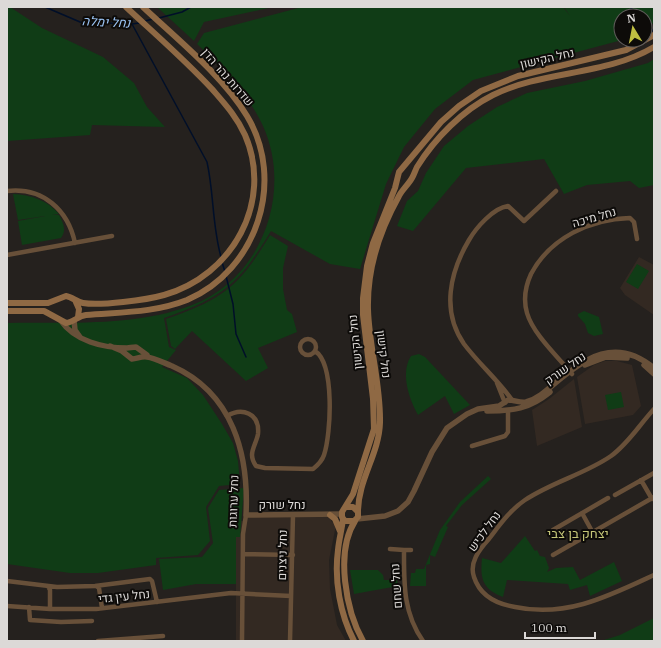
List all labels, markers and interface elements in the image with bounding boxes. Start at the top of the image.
north arrow [613,8,653,48]
text: N [626,10,637,26]
water label: נחל ימלה [81,12,132,32]
street label: נחל הקישון [518,44,576,72]
street label: שדרות נהר הדן [199,45,257,109]
street label: נחל מיכה [570,204,618,230]
street label: נחל הקישון [345,314,365,370]
street label: נחל קישון [374,329,394,379]
street label: נחל שורק [541,348,589,388]
street label: נחל ערוגות [225,474,241,528]
street label: נחל שורק [259,497,306,512]
street label: נחל לכיש [464,508,504,554]
district label: יצחק בן צבי [547,525,609,542]
street label: נחל ניצנים [274,530,290,580]
street label: נחל שחם [387,563,405,609]
street label: נחל עין גדי [97,586,151,606]
scale bar [525,614,595,640]
text: 100 m [531,620,567,635]

